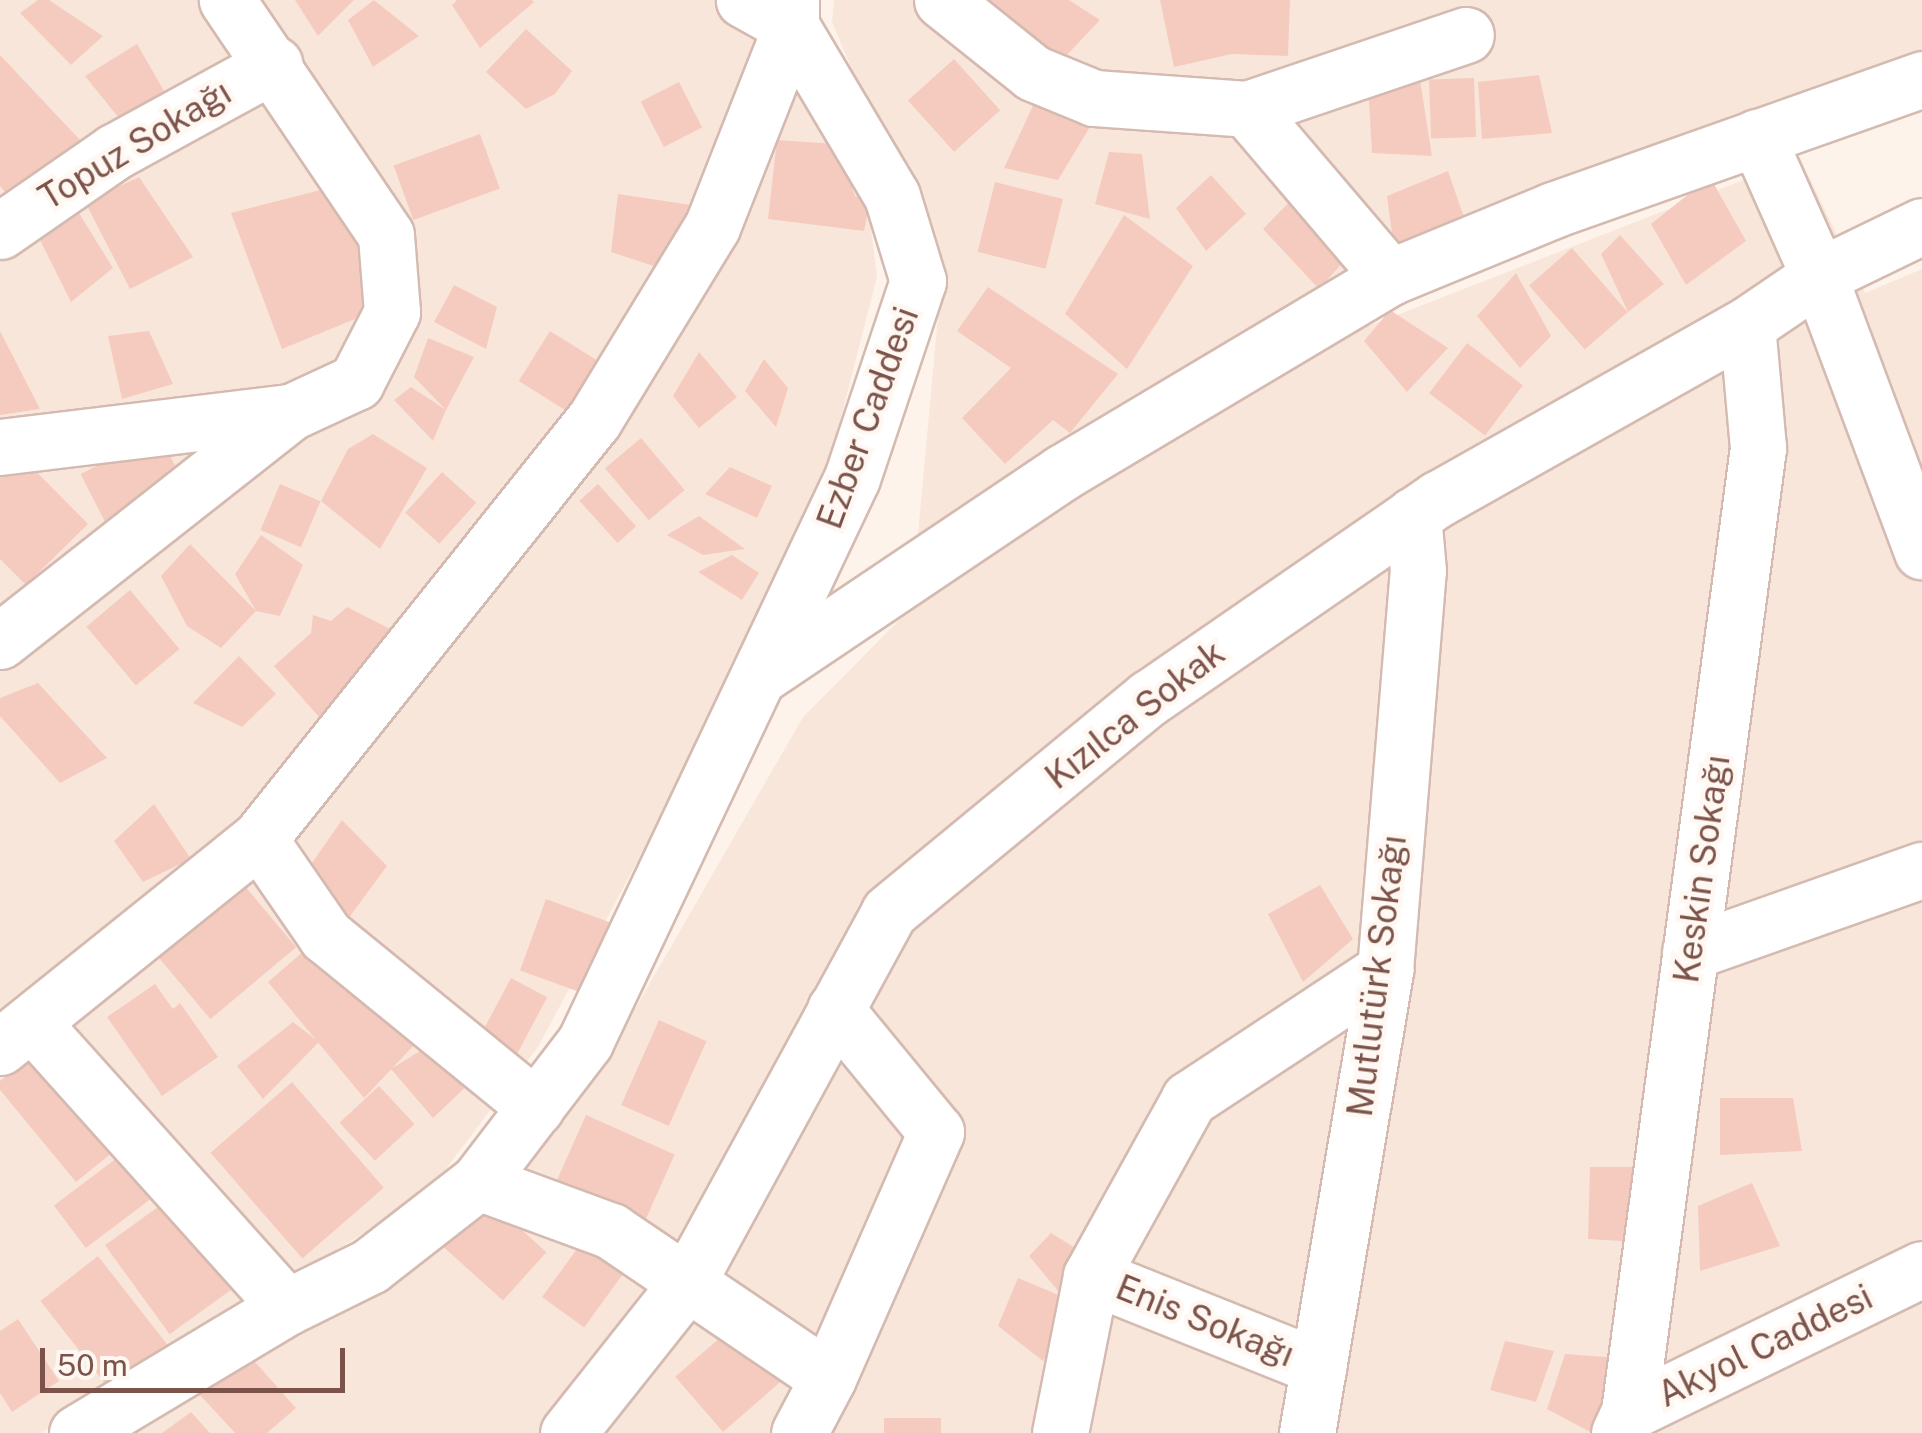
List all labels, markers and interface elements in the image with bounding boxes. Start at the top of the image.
street label: Topuz Sokağı [31,71,239,219]
street label: Ezber Caddesi [808,302,928,534]
street label: Kızılca Sokak [1037,632,1233,798]
street label: Keskin Sokağı [1665,752,1739,986]
street label: Mutlutürk Sokağı [1339,833,1415,1119]
street label: Enis Sokağı [1110,1266,1300,1376]
street label: Akyol Caddesi [1651,1276,1879,1416]
scale bar [45,1328,350,1390]
text: 50 m [57,1347,128,1383]

